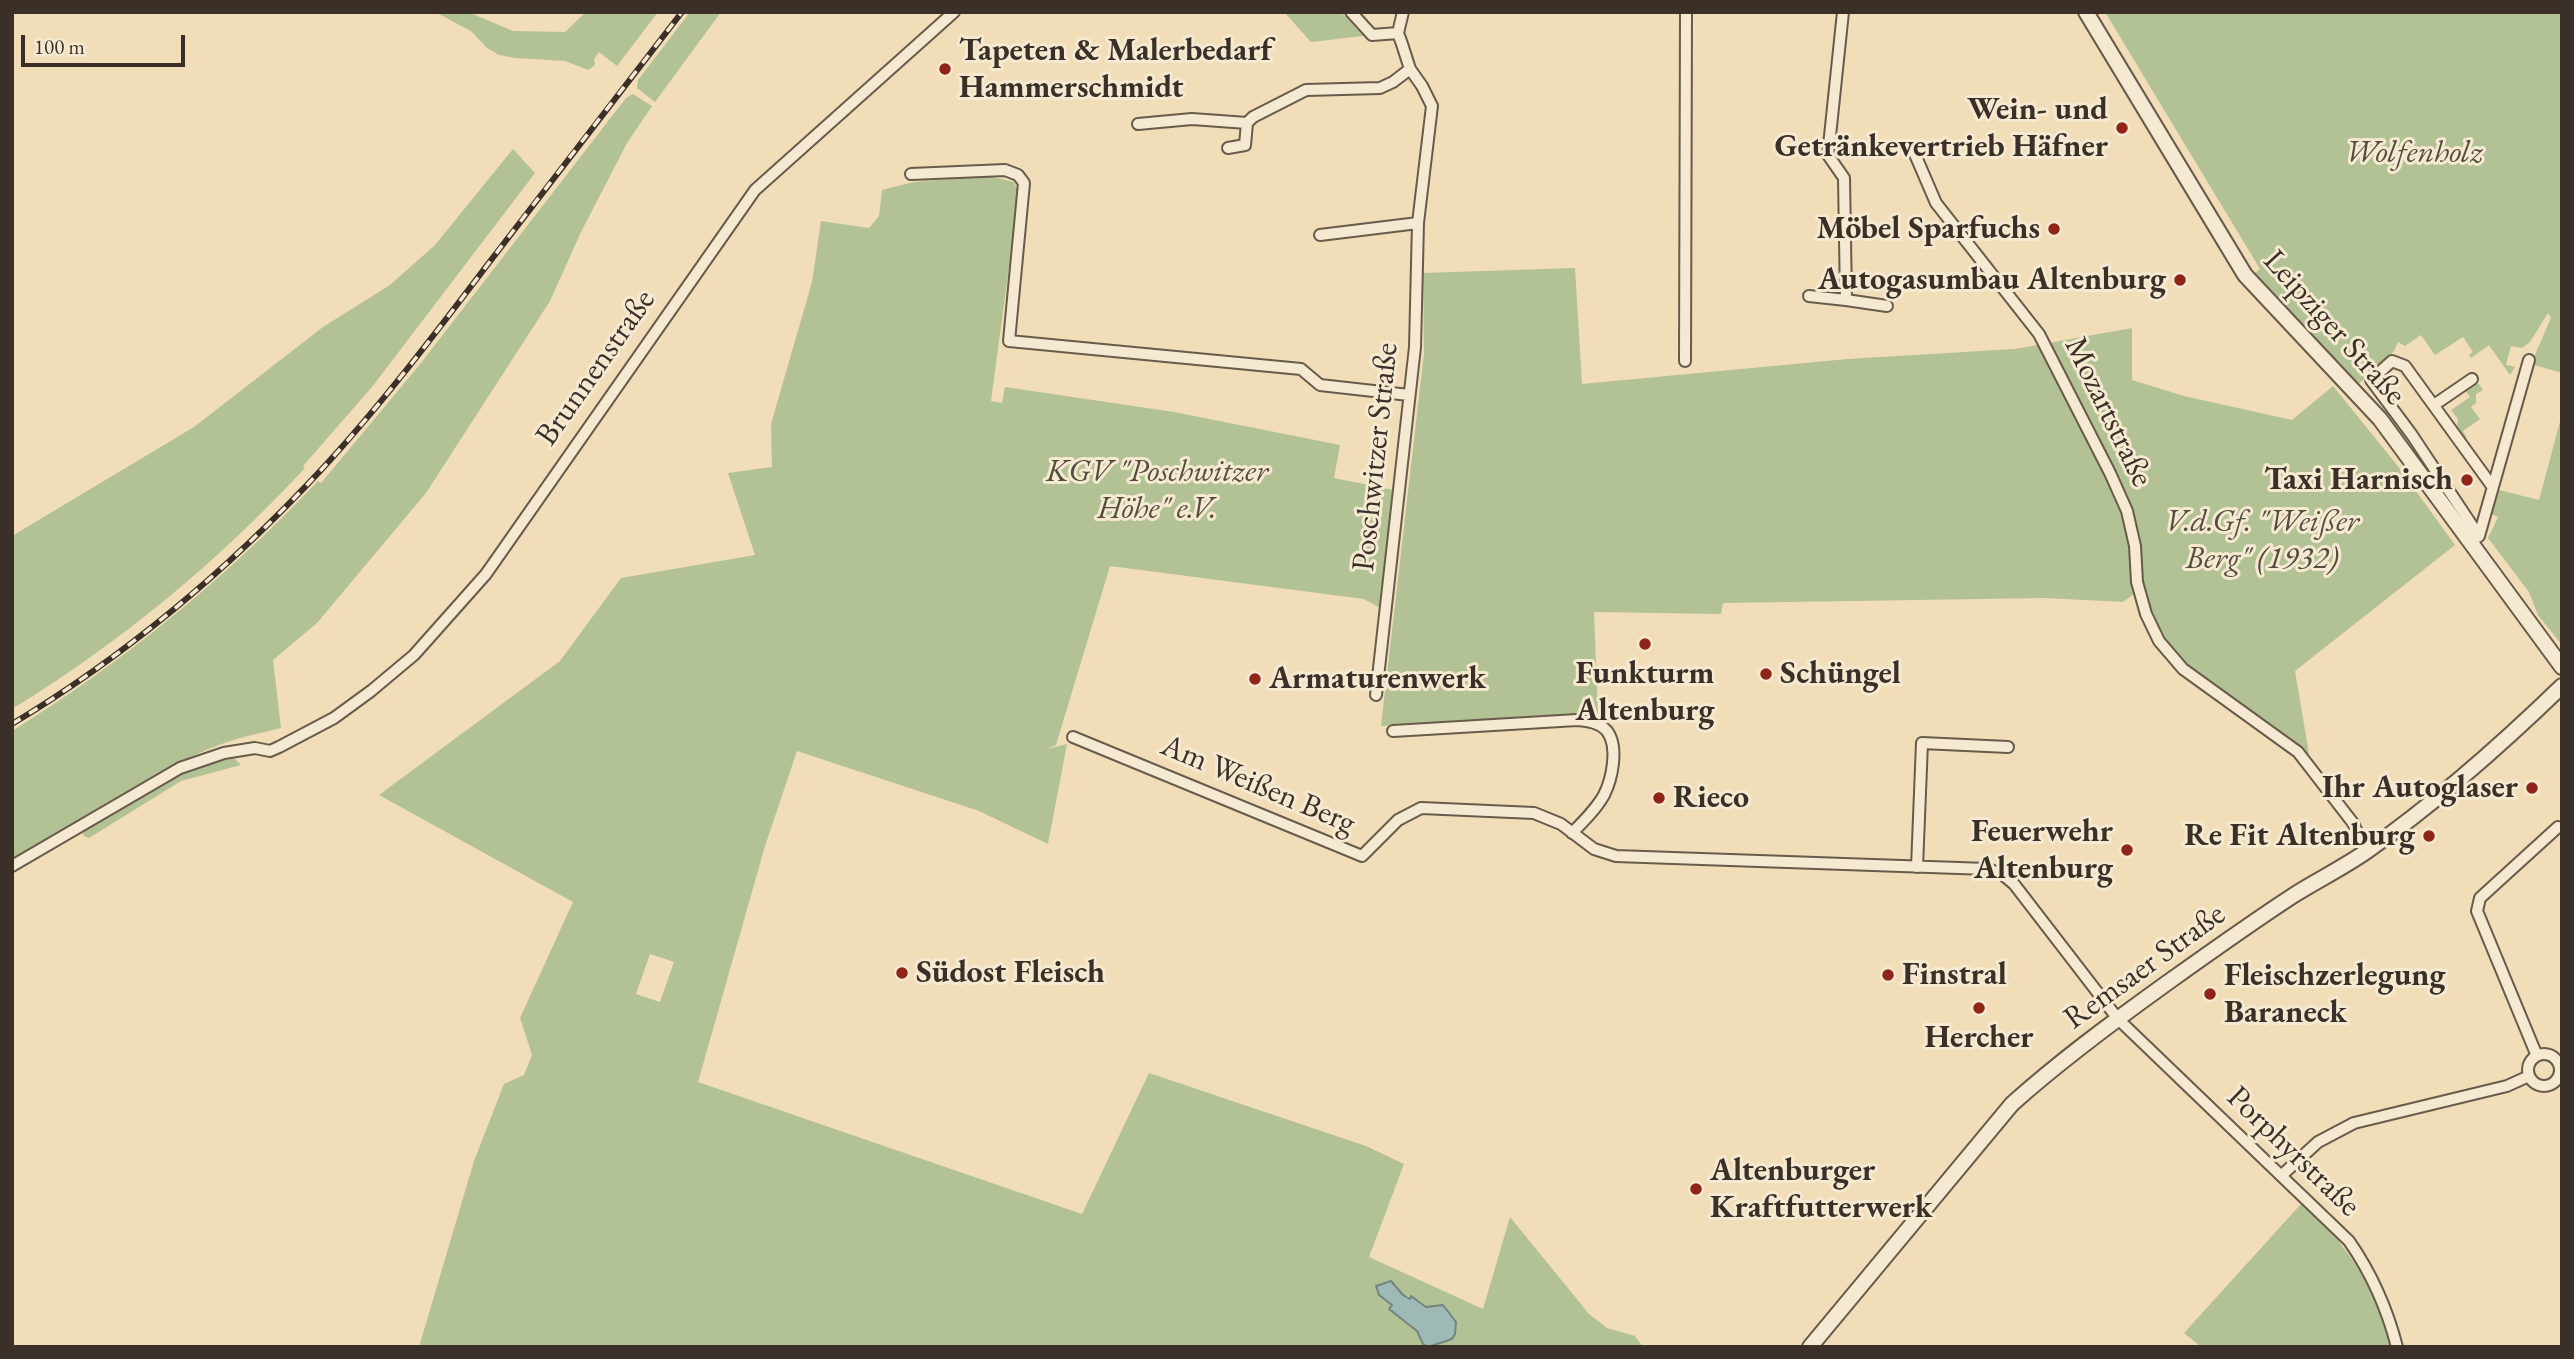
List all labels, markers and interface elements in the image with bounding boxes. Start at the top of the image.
scale bar [24,21,189,65]
place label: Tapeten & Malerbedarf Hammerschmidt [959,32,1272,107]
text: 100 m [34,33,85,60]
marker: Tapeten & Malerbedarf Hammerschmidt [937,61,953,77]
place label: Wein- und Getränkevertrieb Häfner [1775,91,2108,166]
marker: Wein- und Getränkevertrieb Häfner [2114,120,2130,136]
park label: Wolfenholz [2345,134,2483,172]
place label: Möbel Sparfuchs [1817,210,2040,248]
marker: Möbel Sparfuchs [2046,221,2062,237]
street label: Leipziger Straße [2254,243,2414,413]
place label: Autogasumbau Altenburg [1818,261,2166,299]
marker: Autogasumbau Altenburg [2172,272,2188,288]
street label: Brunnenstraße [528,282,664,454]
street label: Mozartstraße [2055,331,2161,493]
street label: Poschwitzer Straße [1345,341,1407,573]
park label: KGV "Poschwitzer Höhe" e.V. [1046,453,1268,528]
place label: Taxi Harnisch [2264,461,2453,499]
marker: Taxi Harnisch [2459,472,2475,488]
park label: V.d.Gf. "Weißer Berg" (1932) [2165,503,2359,578]
marker: Funkturm Altenburg [1637,636,1653,652]
place label: Funkturm Altenburg [1576,655,1714,730]
place label: Schüngel [1780,655,1901,693]
place label: Armaturenwerk [1269,660,1486,698]
marker: Schüngel [1758,666,1774,682]
marker: Armaturenwerk [1247,671,1263,687]
street label: Am Weißen Berg [1155,727,1361,843]
place label: Ihr Autoglaser [2322,769,2518,807]
place label: Rieco [1673,779,1749,817]
marker: Ihr Autoglaser [2524,780,2540,796]
marker: Rieco [1651,790,1667,806]
place label: Feuerwehr Altenburg [1971,813,2113,888]
place label: Re Fit Altenburg [2184,817,2415,855]
marker: Re Fit Altenburg [2421,828,2437,844]
marker: Feuerwehr Altenburg [2119,842,2135,858]
street label: Remsaer Straße [2057,896,2233,1038]
place label: Südost Fleisch [916,954,1105,992]
place label: Finstral [1902,956,2007,994]
place label: Fleischzerlegung Baraneck [2224,957,2445,1032]
marker: Südost Fleisch [894,965,910,981]
marker: Finstral [1880,967,1896,983]
marker: Fleischzerlegung Baraneck [2202,986,2218,1002]
marker: Hercher [1971,1000,1987,1016]
place label: Hercher [1924,1019,2034,1057]
street label: Porphyrstraße [2218,1079,2368,1225]
place label: Altenburger Kraftfutterwerk [1710,1152,1933,1227]
marker: Altenburger Kraftfutterwerk [1688,1181,1704,1197]

